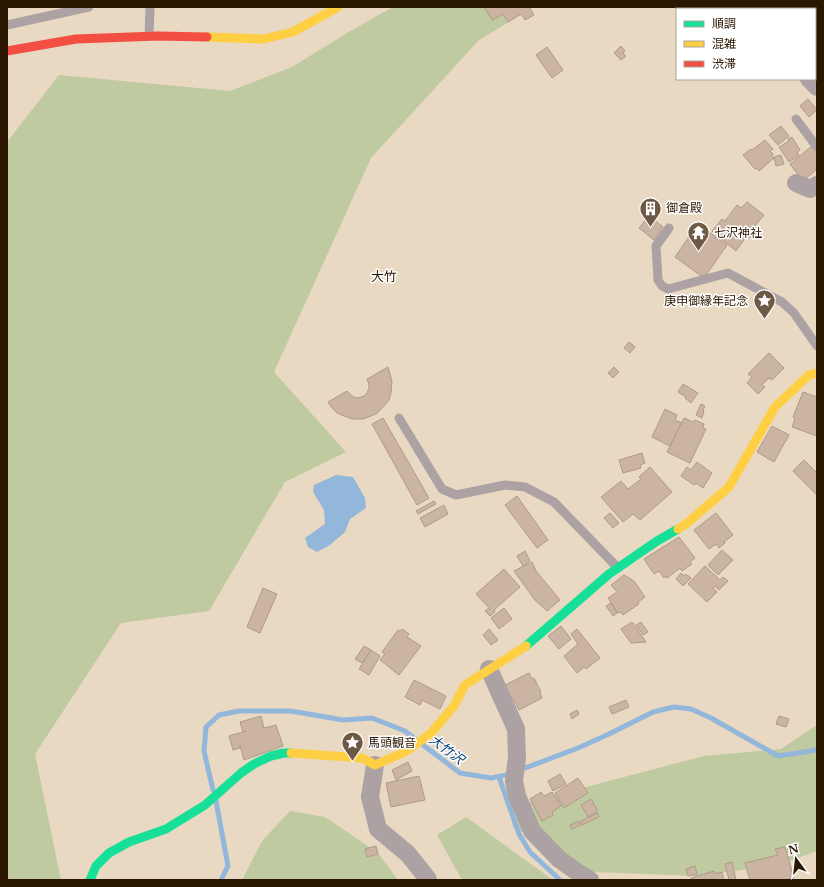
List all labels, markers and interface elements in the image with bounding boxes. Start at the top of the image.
legend [676,8,816,80]
text: 順調 [712,16,736,31]
text: 混雑 [712,36,736,51]
text: 渋滞 [712,56,736,71]
building icon: 御倉殿 [638,195,664,228]
place label: 御倉殿 [666,200,702,215]
temple icon: 七沢神社 [685,220,711,253]
place label: 七沢神社 [714,225,762,240]
district label: 大竹 [371,268,397,285]
place icon: 庚申御縁年記念 [751,288,777,321]
place label: 庚申御縁年記念 [664,293,748,308]
place icon: 馬頭観音 [340,730,366,763]
water label: 大竹沢 [426,731,469,769]
place label: 馬頭観音 [368,735,416,750]
north arrow [776,839,816,879]
text: N [787,841,801,857]

